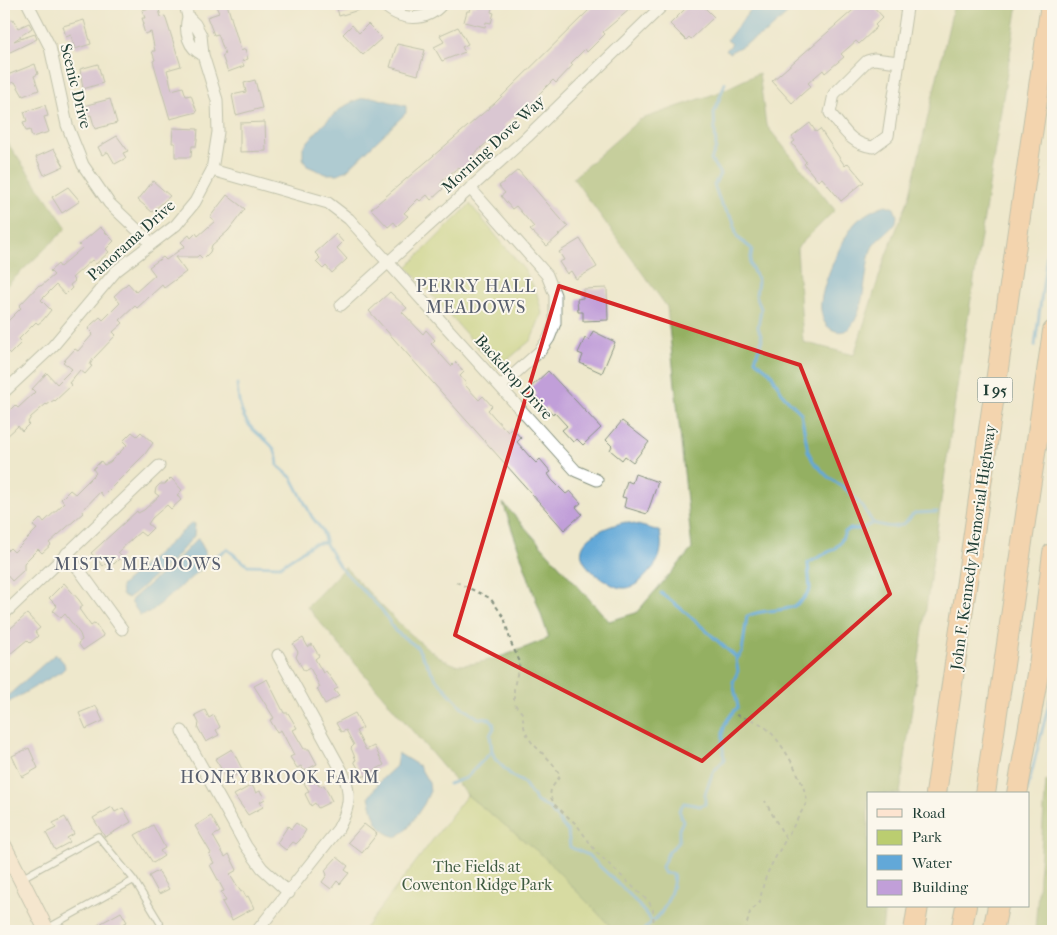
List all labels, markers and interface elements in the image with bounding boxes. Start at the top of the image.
street label: Scenic Drive [56,42,96,130]
street label: Morning Dove Way [438,91,549,197]
street label: Panorama Drive [83,196,179,284]
district label: PERRY HALL MEADOWS [416,276,536,318]
street label: Backdrop Drive [471,331,557,423]
road number: I 95 [978,378,1012,402]
street label: John F. Kennedy Memorial Highway [946,422,1000,673]
district label: MISTY MEADOWS [54,554,222,575]
district label: HONEYBROOK FARM [180,767,380,788]
legend [867,792,1030,908]
text: Road [912,804,946,822]
text: Park [912,828,942,846]
text: Water [911,854,952,872]
park label: The Fields at Cowenton Ridge Park [402,857,553,894]
text: Building [912,878,969,896]

